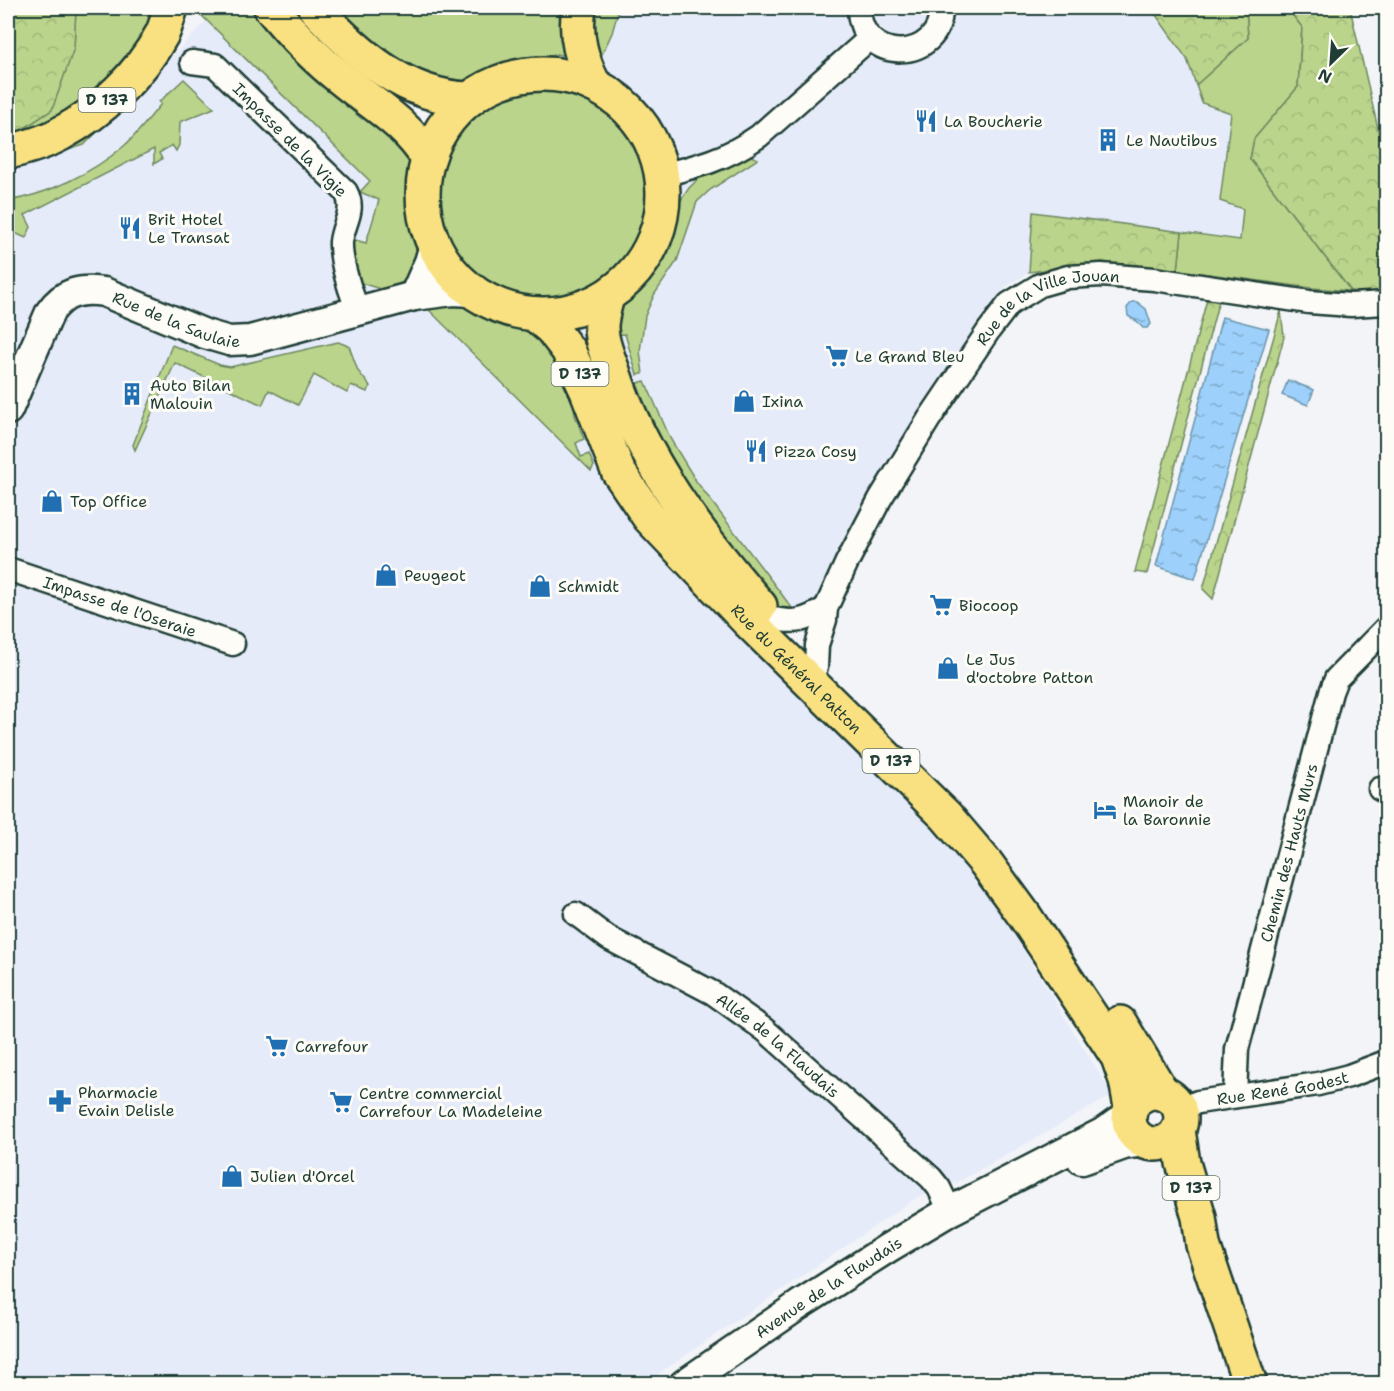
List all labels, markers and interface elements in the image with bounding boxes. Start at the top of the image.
north arrow [1301,33,1361,93]
text: N [1315,64,1335,88]
street label: Impasse de la Vigie [228,78,352,202]
road number: D 137 [78,88,136,112]
restaurant icon: La Boucherie [913,108,939,134]
place label: La Boucherie [944,111,1043,132]
building icon: Le Nautibus [1095,127,1121,153]
place label: Le Nautibus [1126,130,1217,151]
place label: Brit Hotel Le Transat [148,209,230,248]
restaurant icon: Brit Hotel Le Transat [117,215,143,241]
street label: Rue de la Ville Jouan [971,264,1121,349]
street label: Rue de la Saulaie [110,286,240,352]
supermarket icon: Le Grand Bleu [824,343,850,369]
place label: Le Grand Bleu [855,346,965,367]
road number: D 137 [552,362,608,386]
place label: Auto Bilan Malouin [150,375,231,414]
building icon: Auto Bilan Malouin [119,381,145,407]
shop icon: Ixina [731,388,757,414]
place label: Ixina [762,391,803,412]
restaurant icon: Pizza Cosy [743,438,769,464]
place label: Pizza Cosy [774,441,857,462]
shop icon: Top Office [39,488,65,514]
place label: Top Office [70,491,147,512]
shop icon: Peugeot [373,562,399,588]
place label: Peugeot [404,565,466,586]
street label: Impasse de l'Oseraie [41,571,199,642]
shop icon: Schmidt [527,573,553,599]
place label: Schmidt [558,576,619,597]
supermarket icon: Biocoop [928,592,954,618]
place label: Biocoop [959,595,1019,616]
street label: Rue du Général Patton [727,599,867,738]
place label: Le Jus d'octobre Patton [966,649,1093,688]
shop icon: Le Jus d'octobre Patton [935,655,961,681]
road number: D 137 [862,749,920,773]
street label: Chemin des Hauts Murs [1255,761,1322,944]
place label: Manoir de la Baronnie [1123,791,1211,830]
hotel icon: Manoir de la Baronnie [1092,797,1118,823]
street label: Allée de la Flaudais [712,988,844,1102]
supermarket icon: Carrefour [264,1033,290,1059]
place label: Carrefour [295,1036,369,1057]
street label: Rue René Godest [1215,1066,1351,1110]
place label: Pharmacie Evain Delisle [78,1082,175,1121]
place label: Centre commercial Carrefour La Madeleine [359,1083,543,1122]
pharmacy icon: Pharmacie Evain Delisle [47,1088,73,1114]
supermarket icon: Centre commercial Carrefour La Madeleine [328,1089,354,1115]
shop icon: Julien d'Orcel [219,1163,245,1189]
place label: Julien d'Orcel [250,1166,355,1187]
road number: D 137 [1162,1176,1220,1200]
street label: Avenue de la Flaudais [751,1232,906,1343]

